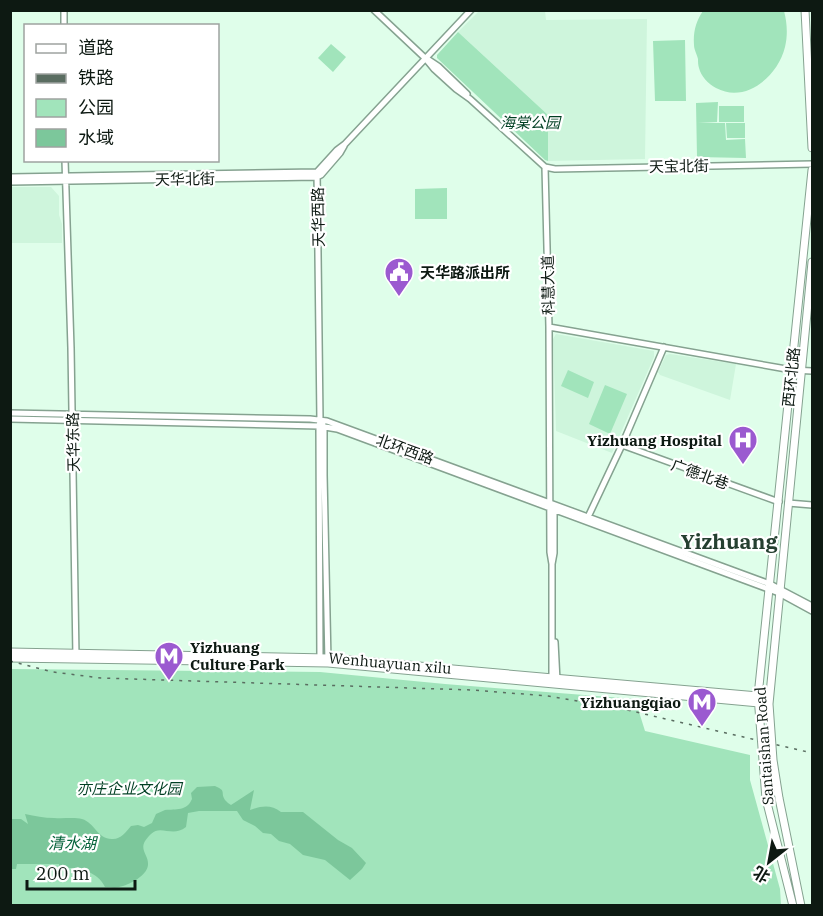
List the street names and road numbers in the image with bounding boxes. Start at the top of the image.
street label: 天宝北街 [649,156,709,176]
street label: 天华北街 [155,169,215,189]
street label: 天华西路 [308,187,328,247]
street label: 科慧大道 [538,255,558,315]
street label: 西环北路 [778,346,804,408]
street label: 天华东路 [63,412,83,472]
street label: 北环西路 [374,430,436,468]
street label: 广德北巷 [669,455,731,493]
street label: Wenhuayuan xilu [328,648,452,678]
street label: Santaishan Road [750,686,778,806]

